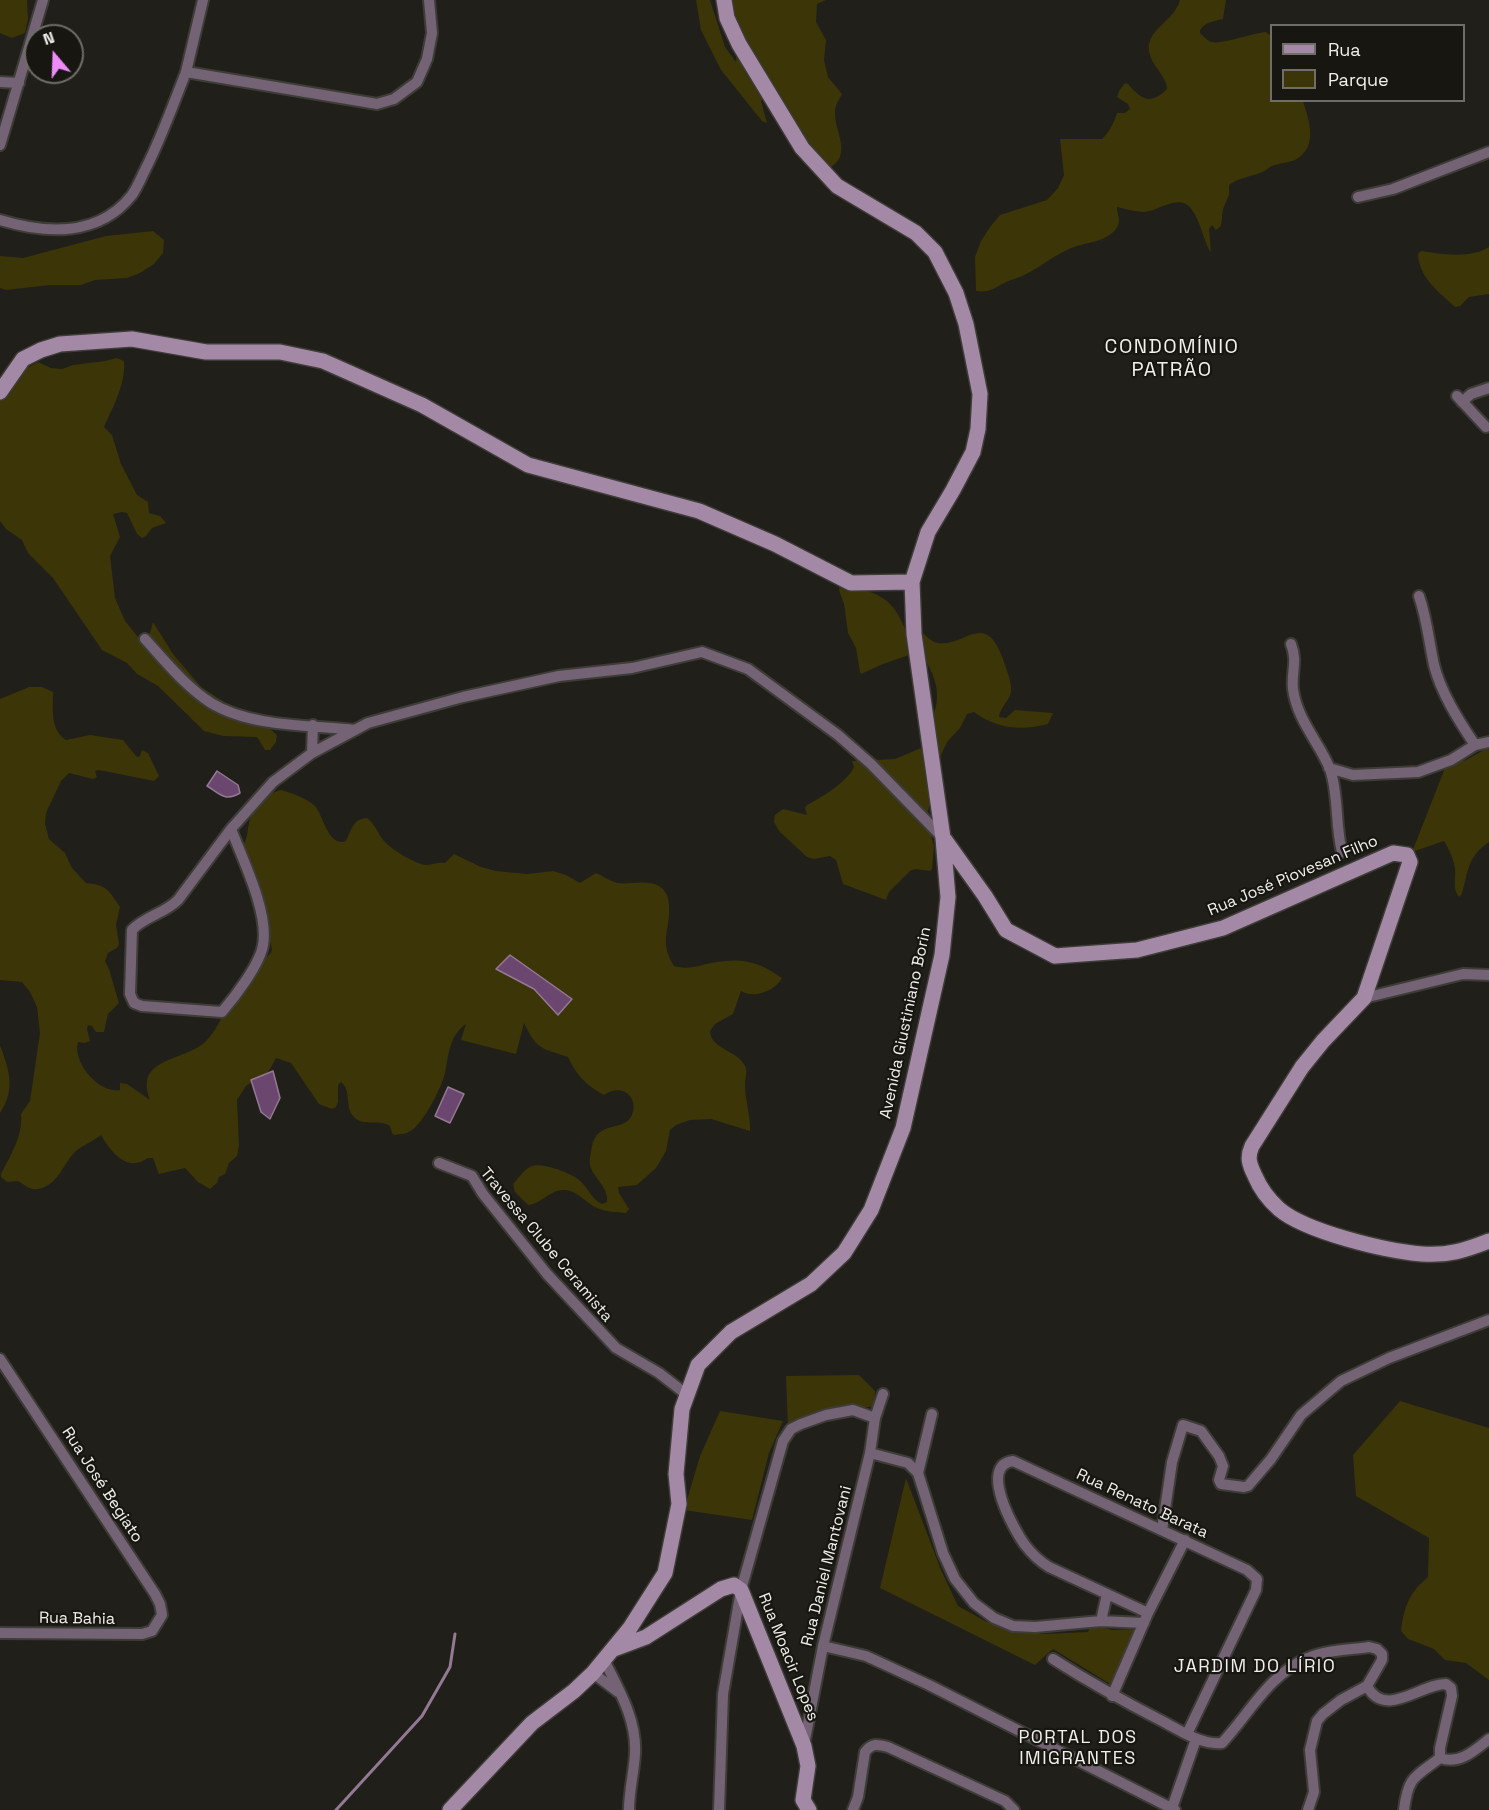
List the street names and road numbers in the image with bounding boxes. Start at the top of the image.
street label: Rua José Piovesan Filho [1205,831,1381,921]
street label: Avenida Giustiniano Borin [876,925,936,1121]
street label: Travessa Clube Ceramista [476,1164,616,1326]
street label: Rua José Begiato [57,1424,147,1546]
street label: Rua Renato Barata [1073,1465,1211,1543]
street label: Rua Daniel Mantovani [798,1484,856,1648]
street label: Rua Moacir Lopes [754,1590,822,1724]
street label: Rua Bahia [39,1609,115,1629]

